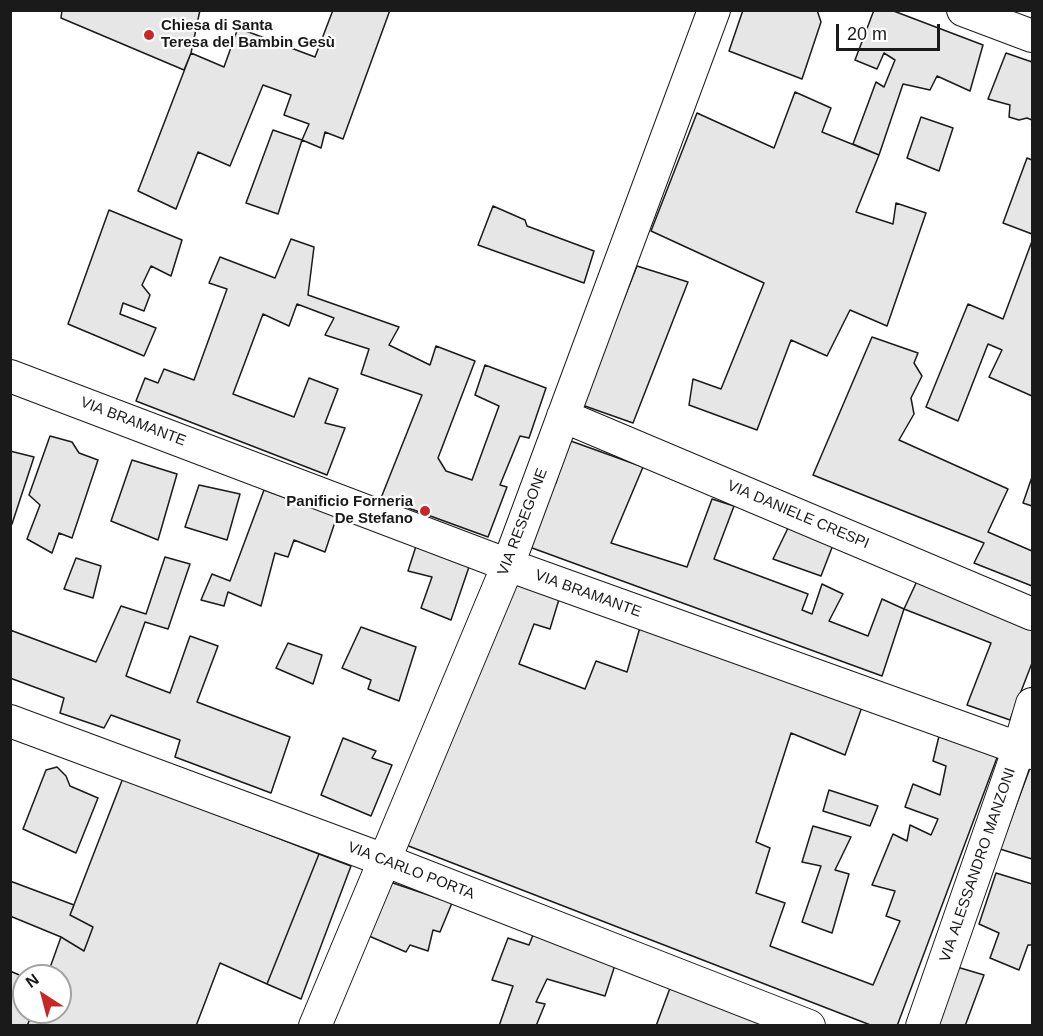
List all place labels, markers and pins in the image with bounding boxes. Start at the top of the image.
place label: Chiesa di Santa Teresa del Bambin Gesù [161,17,335,52]
marker: Chiesa di Santa Teresa del Bambin Gesù [142,28,156,42]
place label: Panificio Forneria De Stefano [286,493,413,528]
marker: Panificio Forneria De Stefano [418,504,432,518]

